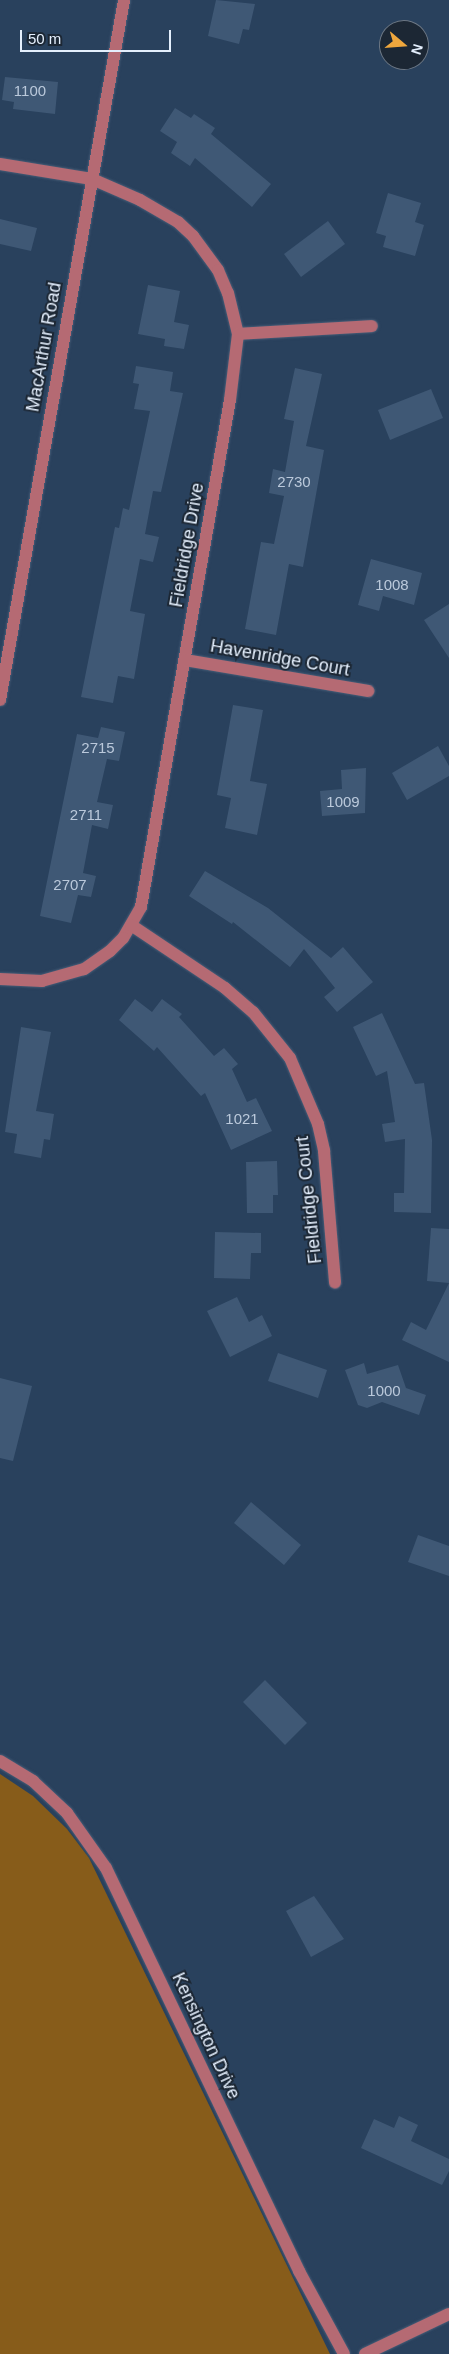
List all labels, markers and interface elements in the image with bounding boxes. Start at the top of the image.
scale bar [22,20,174,52]
north arrow [379,20,429,70]
text: 50 m [28,30,61,47]
text: N [408,42,426,57]
house number: 1100 [14,82,46,100]
street label: MacArthur Road [22,281,66,413]
house number: 2730 [277,473,311,491]
street label: Fieldridge Drive [165,481,209,609]
house number: 1008 [375,576,409,594]
street label: Havenridge Court [209,635,351,681]
house number: 2715 [81,739,115,757]
house number: 1009 [326,793,360,811]
house number: 2711 [70,806,102,824]
house number: 2707 [53,876,87,894]
house number: 1021 [225,1110,259,1128]
street label: Fieldridge Court [292,1135,326,1265]
house number: 1000 [367,1382,401,1400]
street label: Kensington Drive [167,1969,245,2103]

